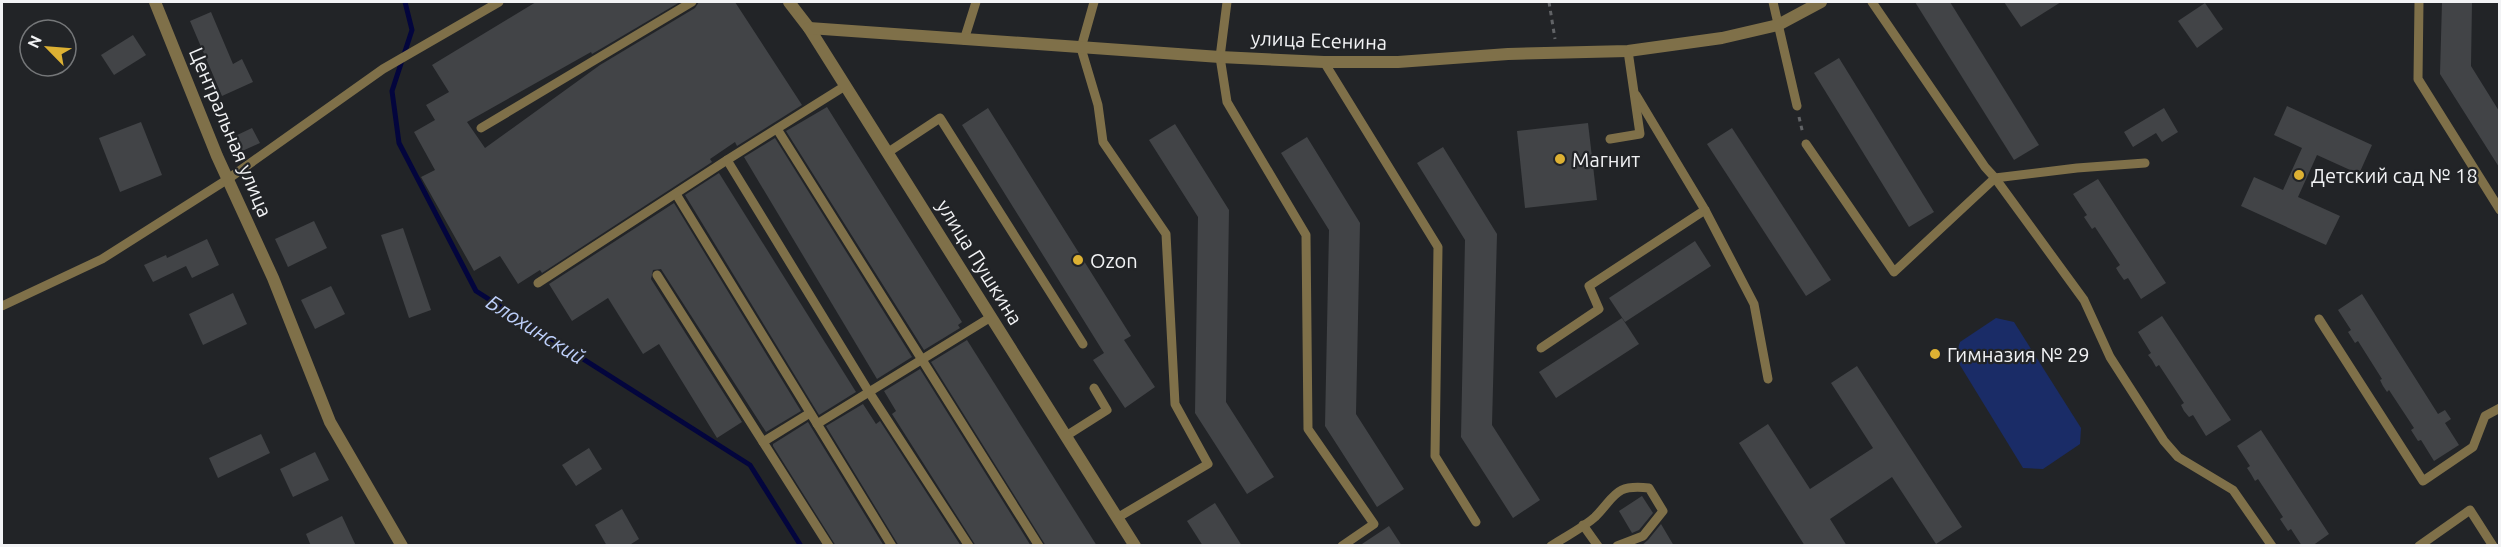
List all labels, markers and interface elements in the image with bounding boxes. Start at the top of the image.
north arrow [18,18,78,78]
street label: улица Есенина [1250,26,1388,54]
text: N [24,32,45,51]
street label: Центральная улица [185,44,277,220]
place label: Магнит [1572,148,1640,171]
marker: Магнит [1553,152,1567,166]
place label: Детский сад № 18 [2311,164,2478,187]
marker: Детский сад № 18 [2292,168,2306,182]
street label: улица Пушкина [932,195,1028,329]
place label: Ozon [1090,249,1138,272]
marker: Ozon [1071,253,1085,267]
water label: Блохинский [482,289,590,369]
place label: Гимназия № 29 [1947,343,2090,366]
marker: Гимназия № 29 [1928,347,1942,361]

